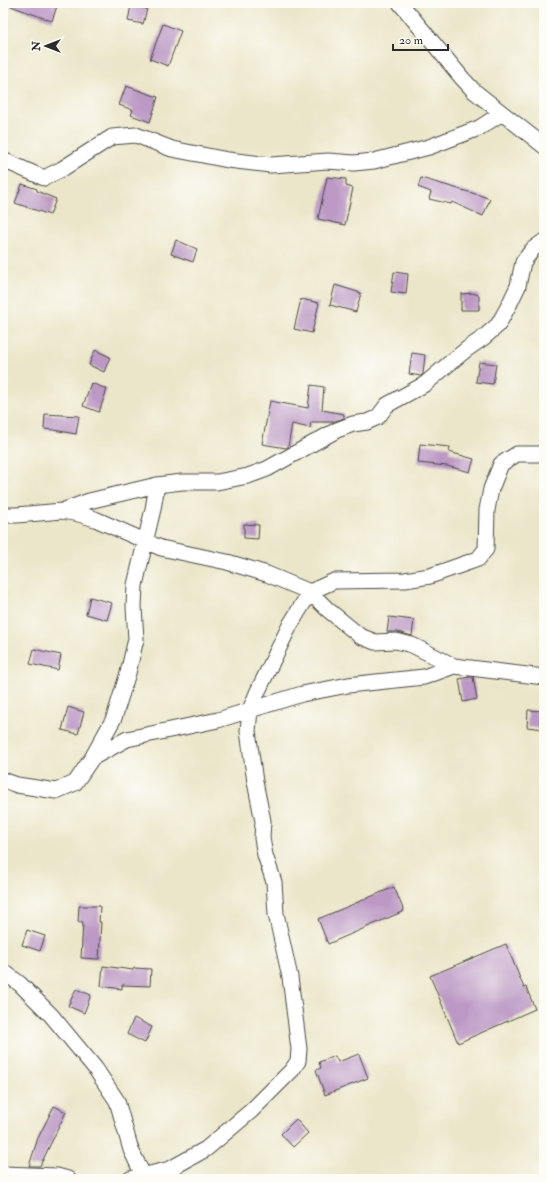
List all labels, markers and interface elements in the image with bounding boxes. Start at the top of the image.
north arrow [26,26,66,66]
scale bar [393,26,448,52]
text: 20 m [399,33,424,48]
text: N [30,40,43,52]

